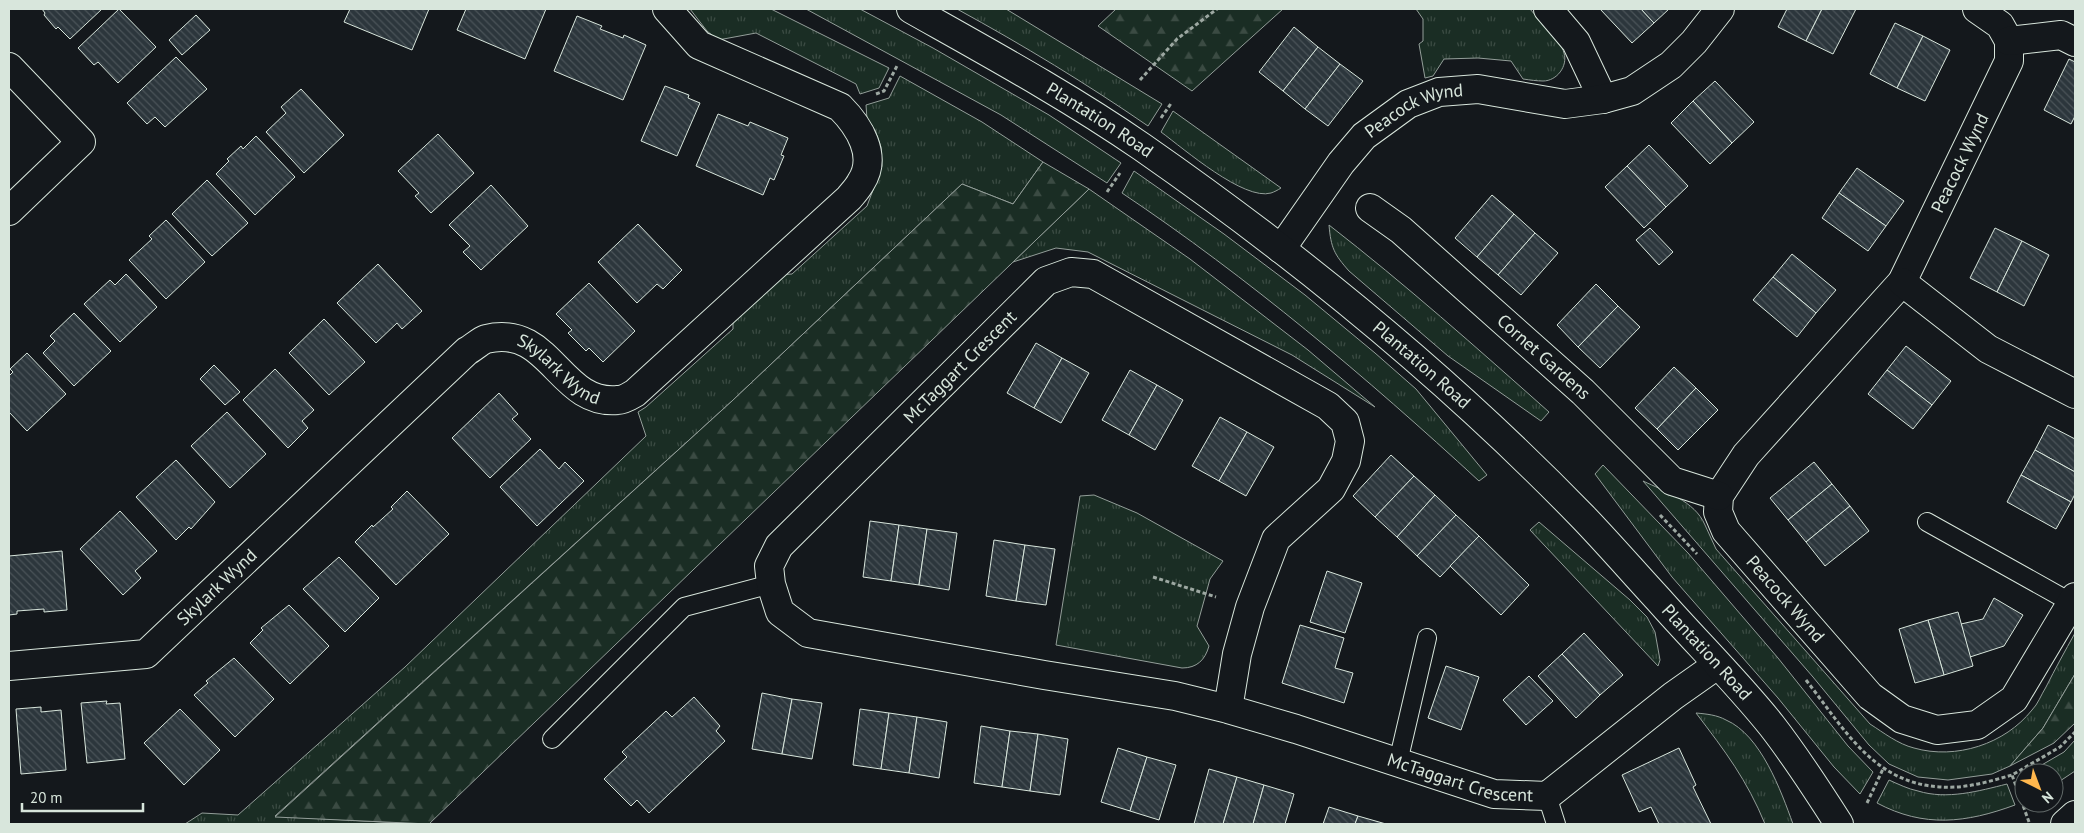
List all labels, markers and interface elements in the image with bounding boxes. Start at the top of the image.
street label: Plantation Road [1042,77,1158,162]
street label: Peacock Wynd [1360,78,1464,143]
street label: Peacock Wynd [1926,109,1994,216]
street label: McTaggart Crescent [898,305,1021,428]
street label: Cornet Gardens [1492,309,1596,404]
street label: Plantation Road [1368,316,1476,414]
street label: Skylark Wynd [514,328,603,409]
street label: Skylark Wynd [172,543,261,630]
street label: Peacock Wynd [1742,550,1830,647]
street label: Plantation Road [1657,599,1757,705]
street label: McTaggart Crescent [1384,748,1534,806]
north arrow [2014,763,2064,813]
scale bar [22,780,144,812]
text: 20 m [30,788,63,807]
text: N [2038,788,2057,807]

